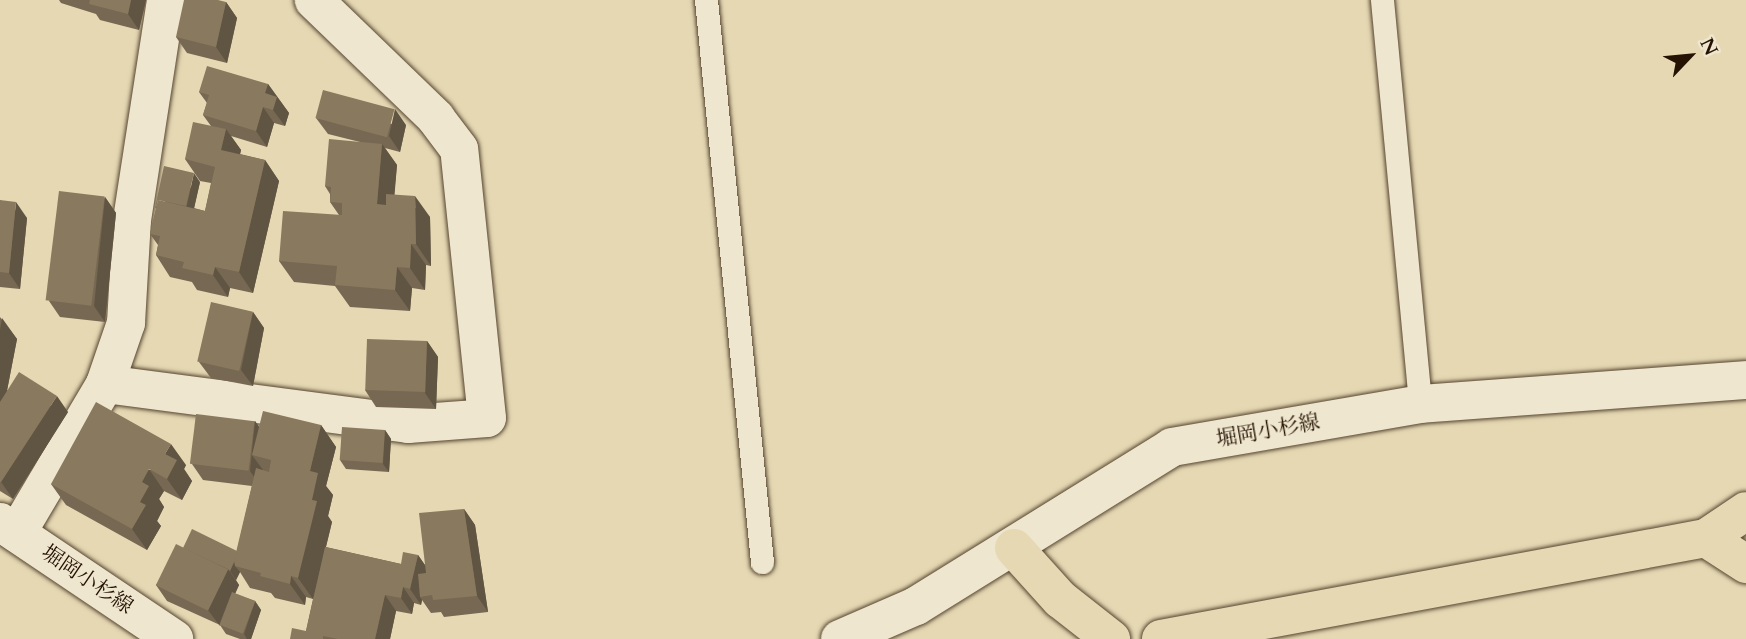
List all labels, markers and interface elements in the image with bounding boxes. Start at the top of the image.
north arrow [1655,21,1725,91]
text: N [1694,34,1724,60]
street label: 堀岡小杉線 [1214,409,1322,453]
street label: 堀岡小杉線 [36,540,138,620]

